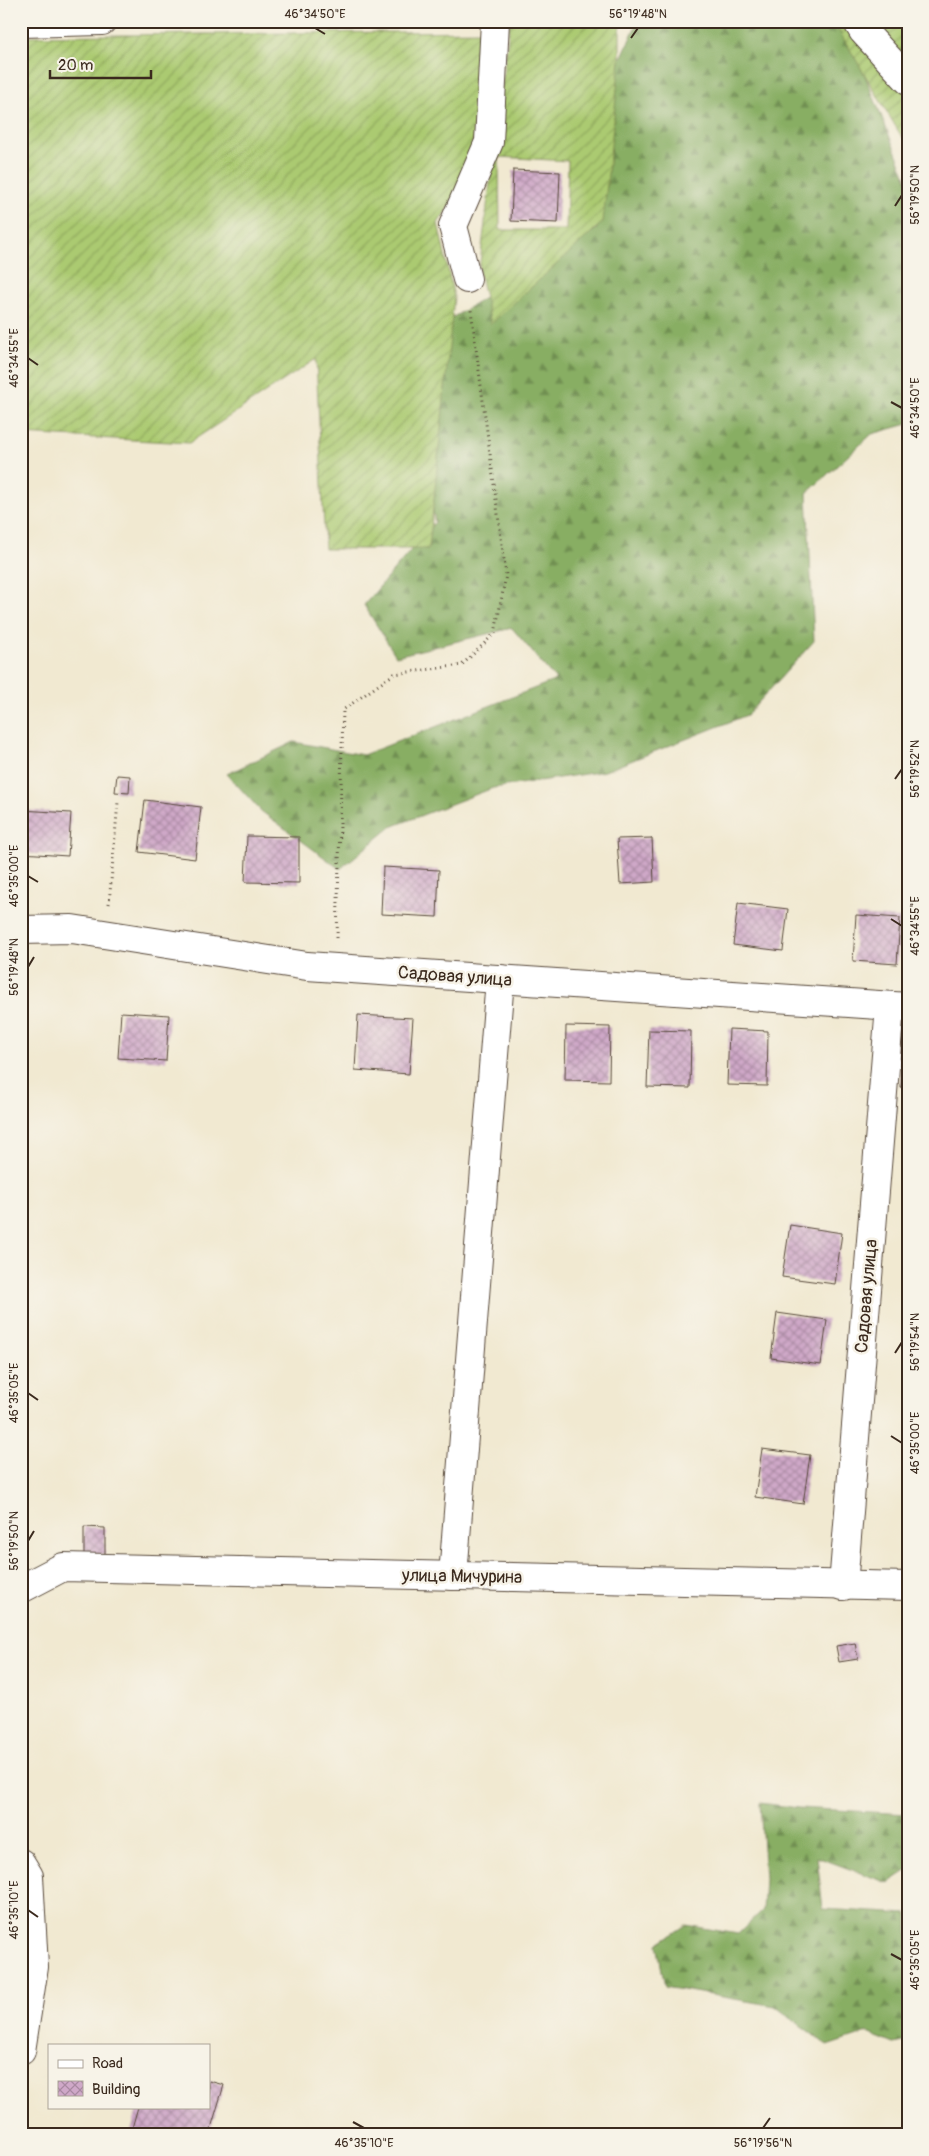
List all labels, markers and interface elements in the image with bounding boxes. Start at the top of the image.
text: 46°34'50"E [284,7,346,22]
text: 56°19'48"N [609,7,667,22]
scale bar [50,48,151,80]
text: 20 m [58,56,93,75]
text: 56°19'50"N [908,165,923,225]
text: 46°34'55"E [7,328,22,388]
text: 46°34'50"E [908,377,923,439]
text: 56°19'52"N [908,740,923,798]
text: 46°35'00"E [7,845,22,907]
text: 46°34'55"E [908,896,923,956]
text: 56°19'48"N [7,938,22,996]
street label: Садовая улица [397,961,513,992]
street label: Садовая улица [850,1238,883,1354]
text: 56°19'54"N [908,1313,923,1371]
text: 46°35'05"E [7,1363,22,1423]
text: 46°35'00"E [908,1412,923,1474]
text: 56°19'50"N [7,1511,22,1571]
street label: улица Мичурина [401,1564,522,1589]
text: 46°35'10"E [7,1881,22,1939]
text: 46°35'05"E [908,1930,923,1990]
legend [48,2044,210,2108]
text: Road [92,2054,123,2073]
text: Building [92,2080,140,2099]
text: 46°35'10"E [335,2136,393,2151]
text: 56°19'56"N [734,2136,792,2151]

